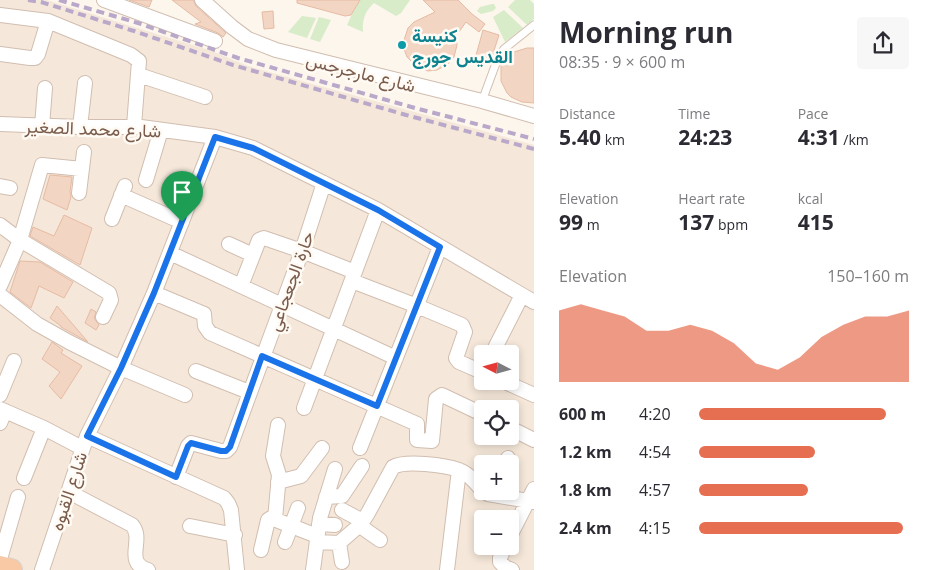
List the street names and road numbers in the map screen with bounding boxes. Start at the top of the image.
street label: شارع مارجرجس [304,47,418,98]
street label: شارع محمد الصغير [23,114,162,143]
street label: حارة الجعجاعي [261,228,323,336]
street label: شارع القبوه [44,448,93,534]

